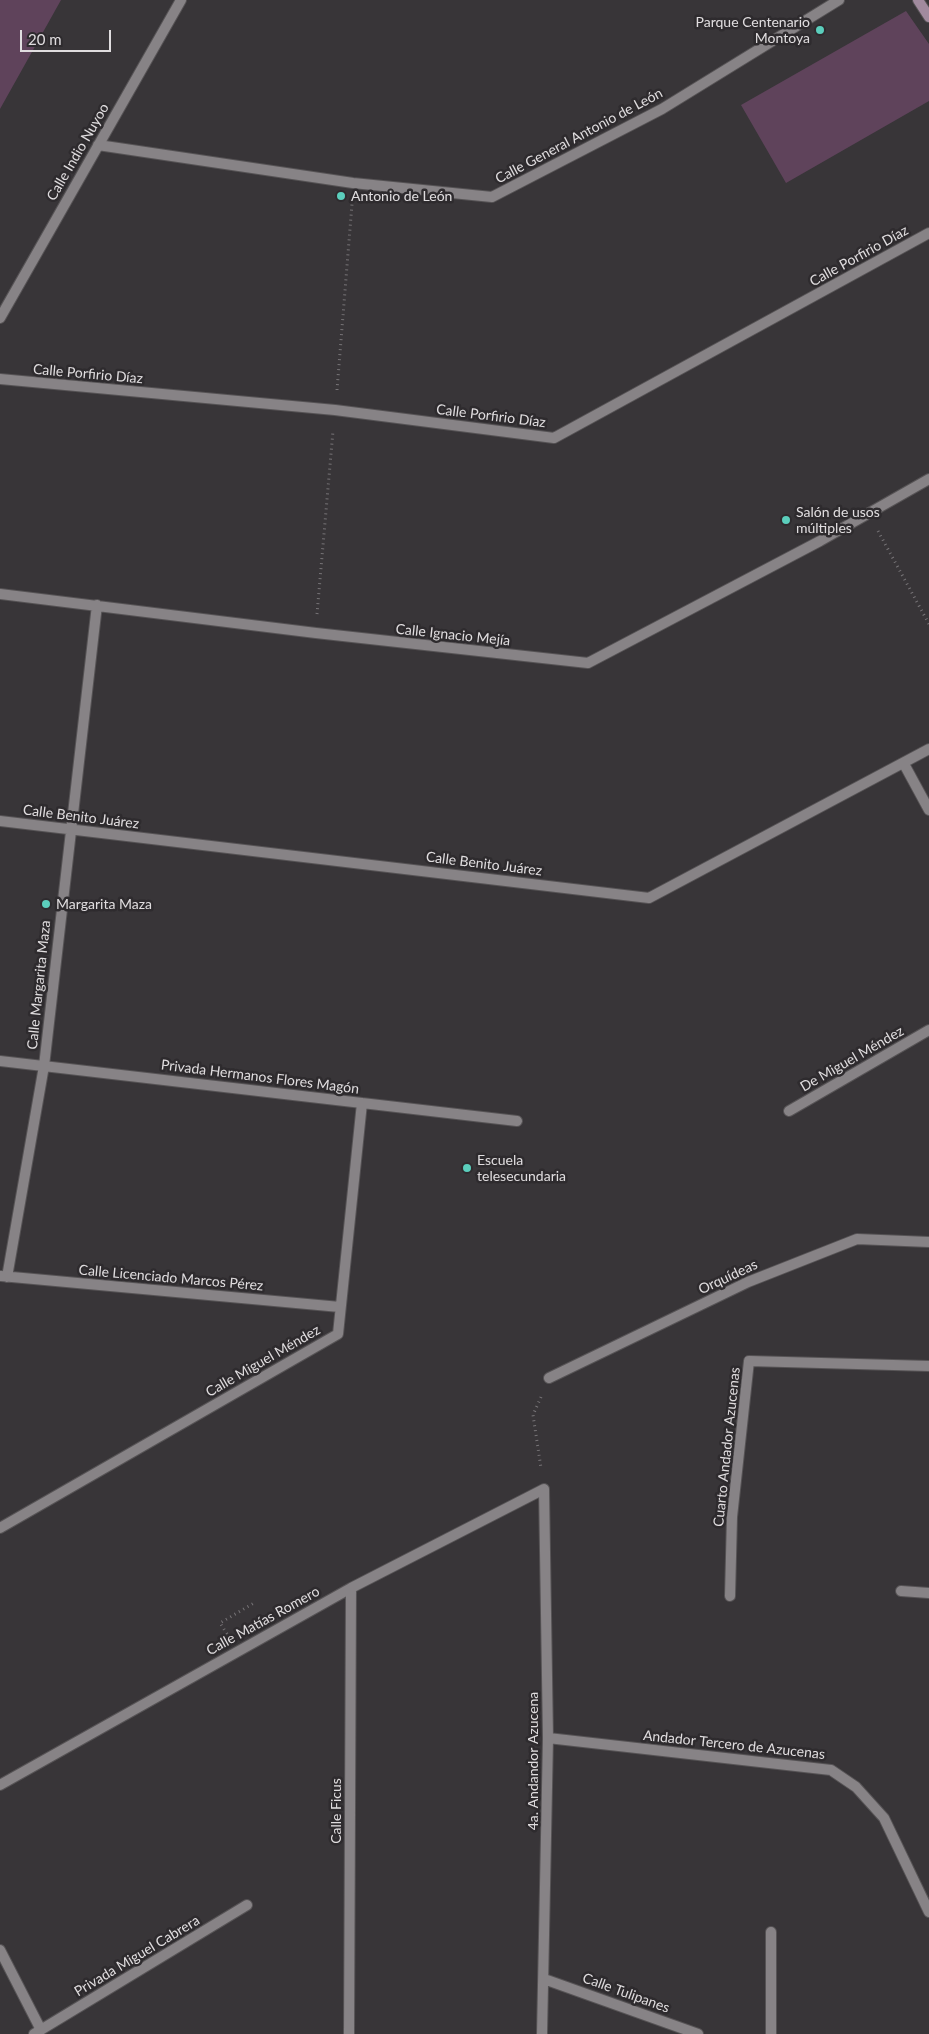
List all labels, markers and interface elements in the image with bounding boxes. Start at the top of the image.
place label: Parque Centenario Montoya [696,14,810,46]
scale bar [22,20,114,52]
marker: Parque Centenario Montoya [814,24,826,36]
text: 20 m [28,30,62,48]
street label: Calle General Antonio de León [493,85,665,187]
street label: Calle Indio Nuyoo [43,100,113,204]
place label: Antonio de León [351,188,452,204]
marker: Antonio de León [335,190,347,202]
street label: Calle Porfirio Díaz [807,222,911,290]
street label: Calle Porfirio Díaz [32,361,144,387]
street label: Calle Porfirio Díaz [435,401,547,431]
place label: Salón de usos múltiples [796,504,880,536]
marker: Salón de usos múltiples [780,514,792,526]
street label: Calle Ignacio Mejía [395,621,511,649]
street label: Calle Benito Juárez [22,802,140,832]
street label: Calle Benito Juárez [425,849,543,879]
place label: Margarita Maza [56,896,152,912]
marker: Margarita Maza [40,898,52,910]
street label: Calle Margarita Maza [24,920,54,1050]
street label: De Miguel Méndez [797,1023,907,1095]
street label: Privada Hermanos Flores Magón [160,1057,360,1097]
place label: Escuela telesecundaria [477,1152,566,1184]
marker: Escuela telesecundaria [461,1162,473,1174]
street label: Orquídeas [696,1256,760,1298]
street label: Calle Licenciado Marcos Pérez [78,1262,264,1294]
street label: Calle Miguel Méndez [203,1321,323,1401]
street label: Cuarto Andador Azucenas [710,1366,744,1528]
street label: Calle Matías Romero [204,1583,322,1659]
street label: 4a. Andandor Azucena [525,1692,541,1830]
street label: Andador Tercero de Azucenas [642,1727,826,1763]
street label: Calle Ficus [328,1778,344,1844]
street label: Privada Miguel Cabrera [71,1912,203,2000]
street label: Calle Tulipanes [580,1970,672,2016]

